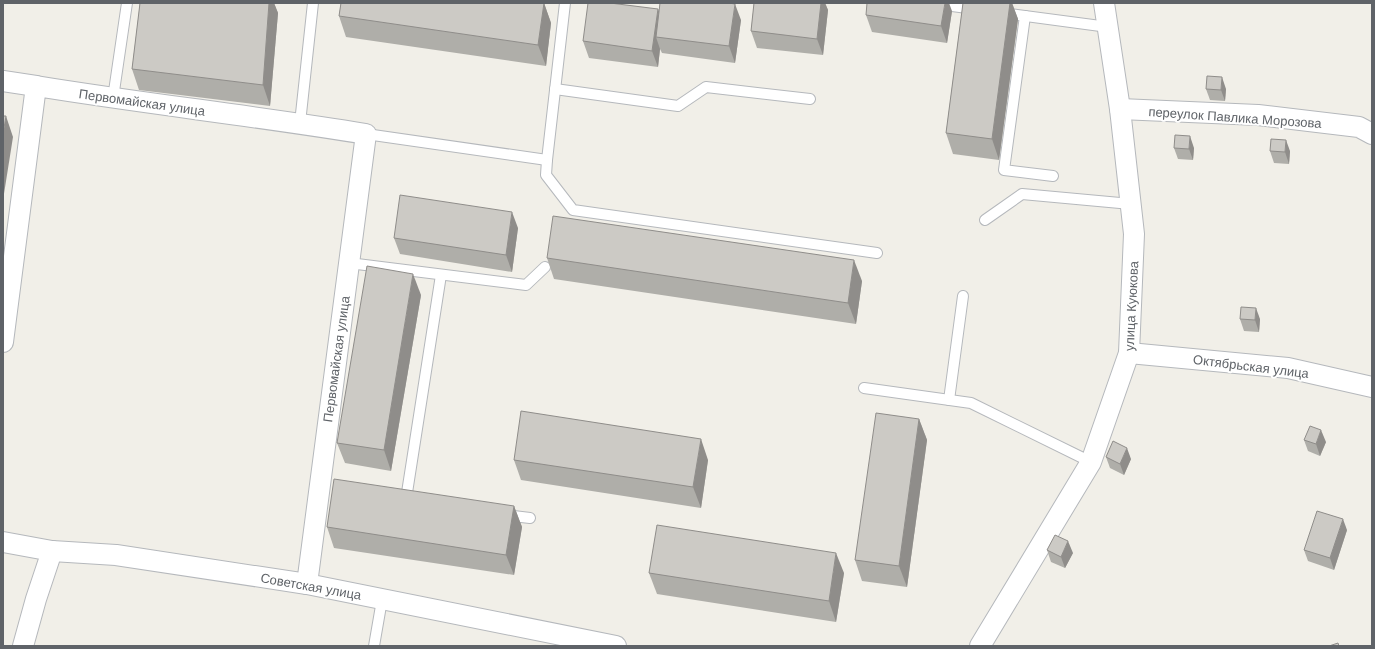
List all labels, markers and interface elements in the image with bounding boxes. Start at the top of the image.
street label: Первомайская улица [78,86,207,119]
street label: переулок Павлика Морозова [1148,104,1323,131]
street label: улица Куюкова [1122,260,1141,351]
street label: Первомайская улица [320,294,353,423]
street label: Октябрьская улица [1192,352,1310,381]
street label: Советская улица [259,570,363,603]

